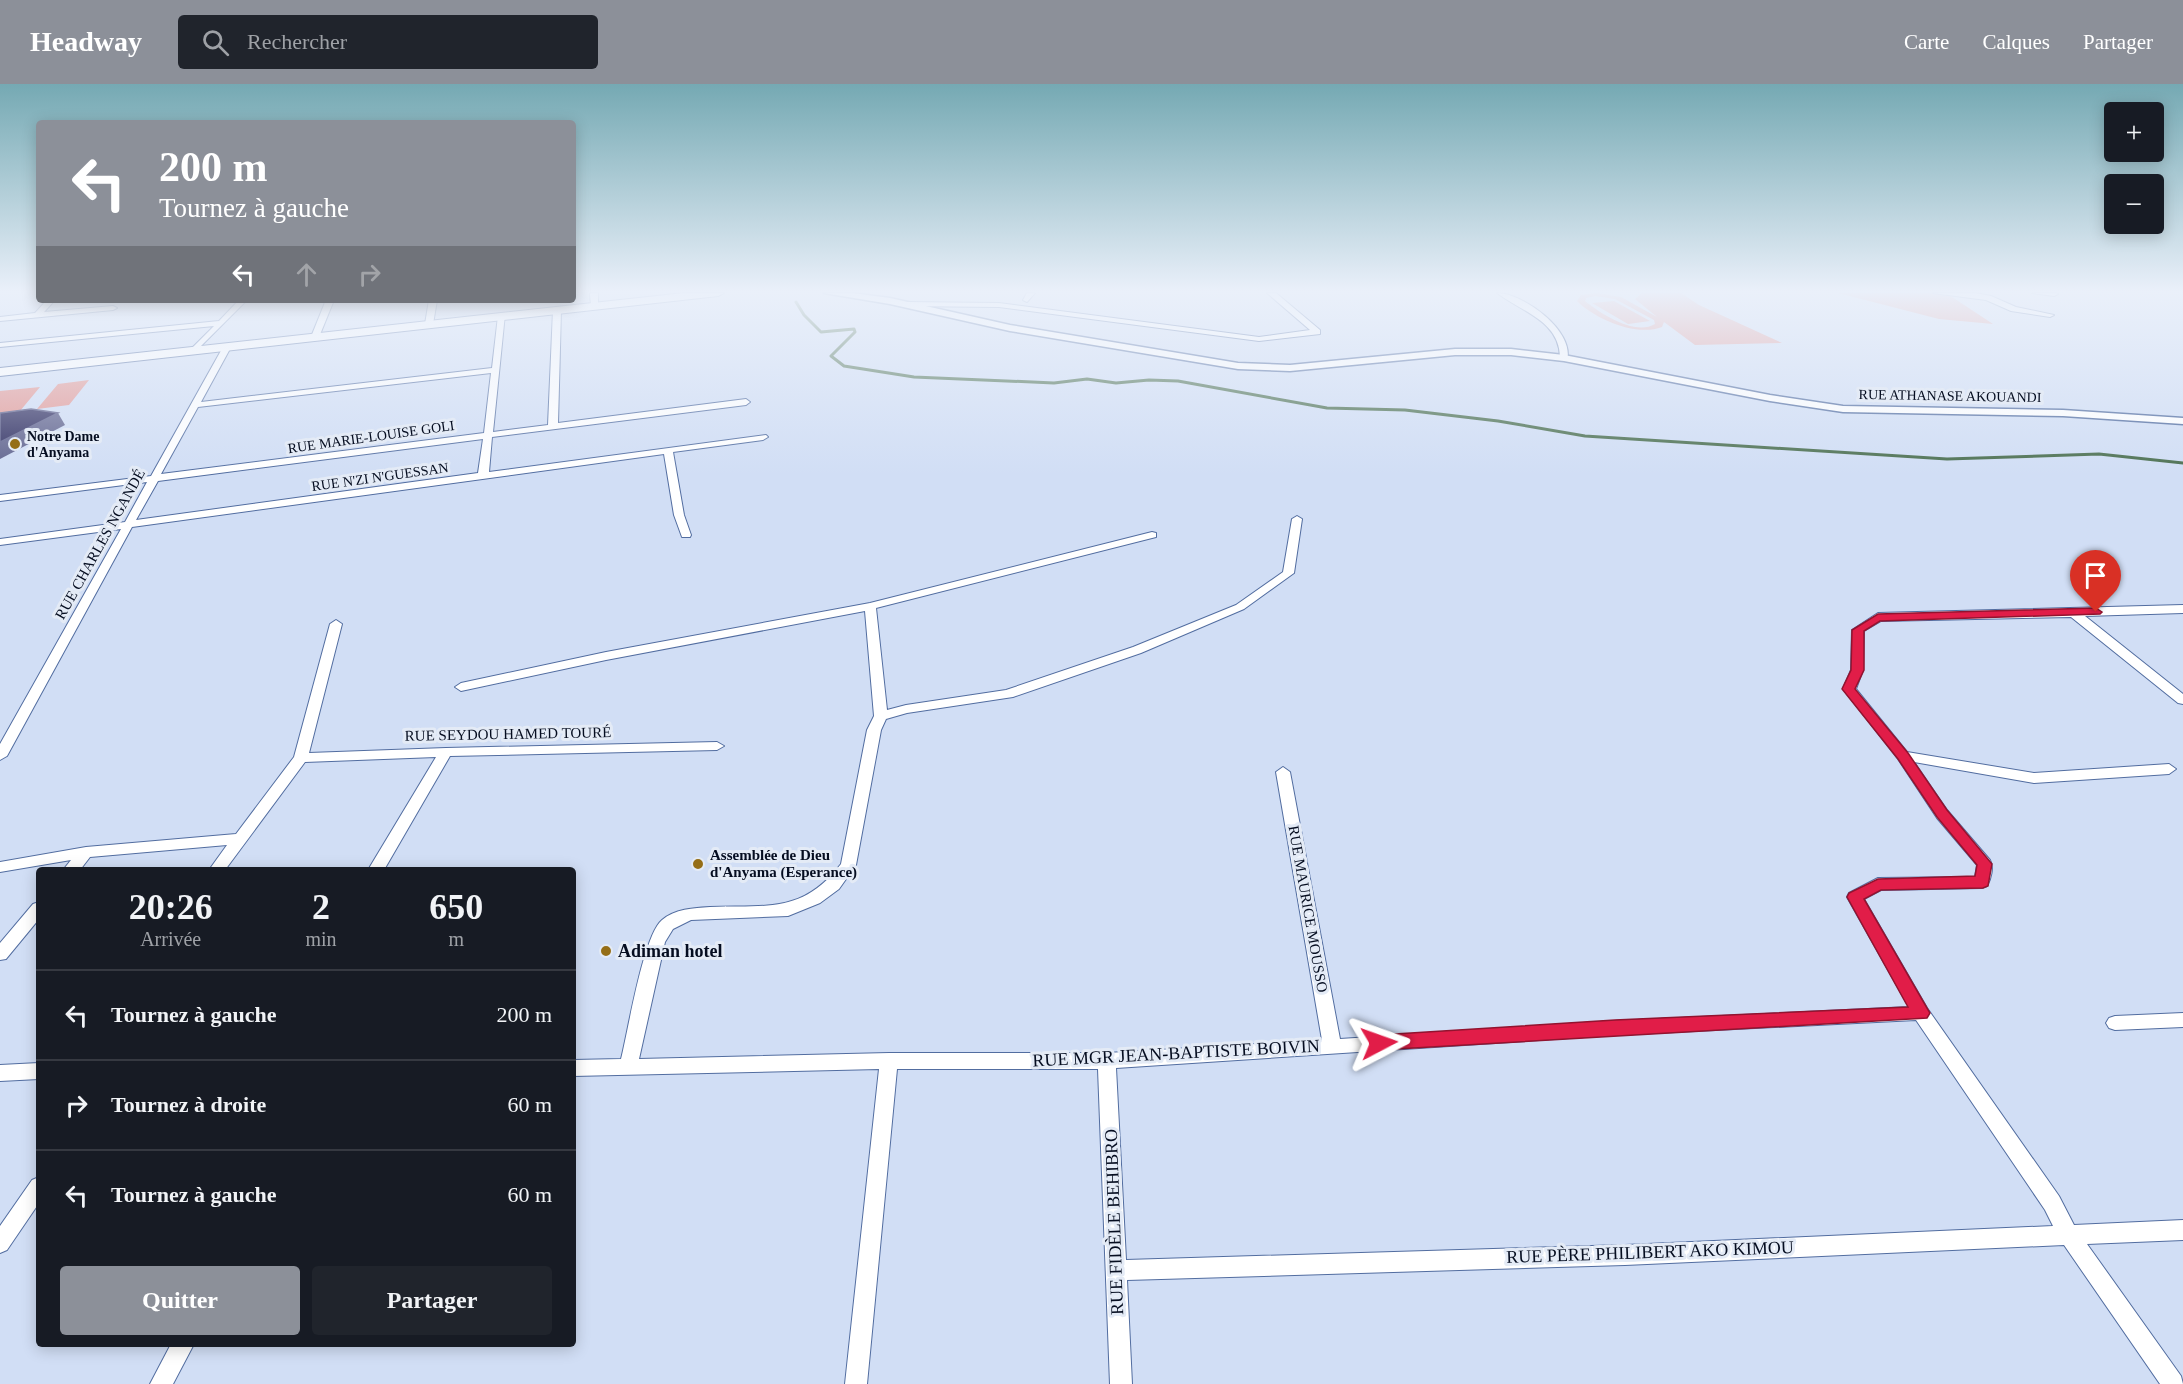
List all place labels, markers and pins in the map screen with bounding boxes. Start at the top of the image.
place label: Notre Dame d'Anyama [27,429,99,460]
marker: Notre Dame d'Anyama [8,437,22,451]
pin [2070,550,2121,612]
place label: Assemblée de Dieu d'Anyama (Esperance) [710,847,857,881]
marker: Assemblée de Dieu d'Anyama (Esperance) [691,857,705,871]
place label: Adiman hotel [618,941,723,961]
marker: Adiman hotel [599,944,613,958]

